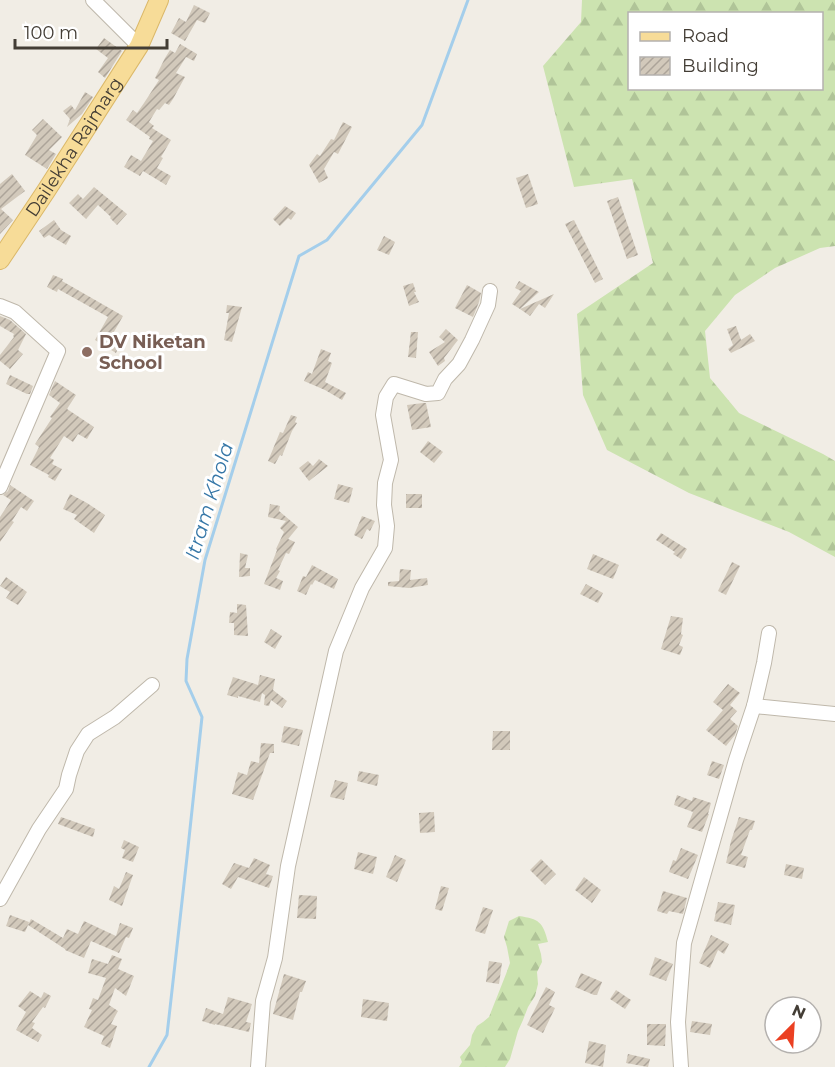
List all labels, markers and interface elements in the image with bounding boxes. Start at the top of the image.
scale bar [15,12,166,50]
legend [628,12,823,90]
text: 100 m [24,22,78,44]
text: Road [682,25,729,47]
text: Building [682,55,759,77]
street label: Dailekha Rajmarg [21,73,127,221]
place label: DV Niketan School [99,331,206,374]
marker: DV Niketan School [80,345,94,359]
water label: Itram Khola [180,440,238,562]
north arrow [763,995,823,1055]
text: N [789,1000,809,1023]

